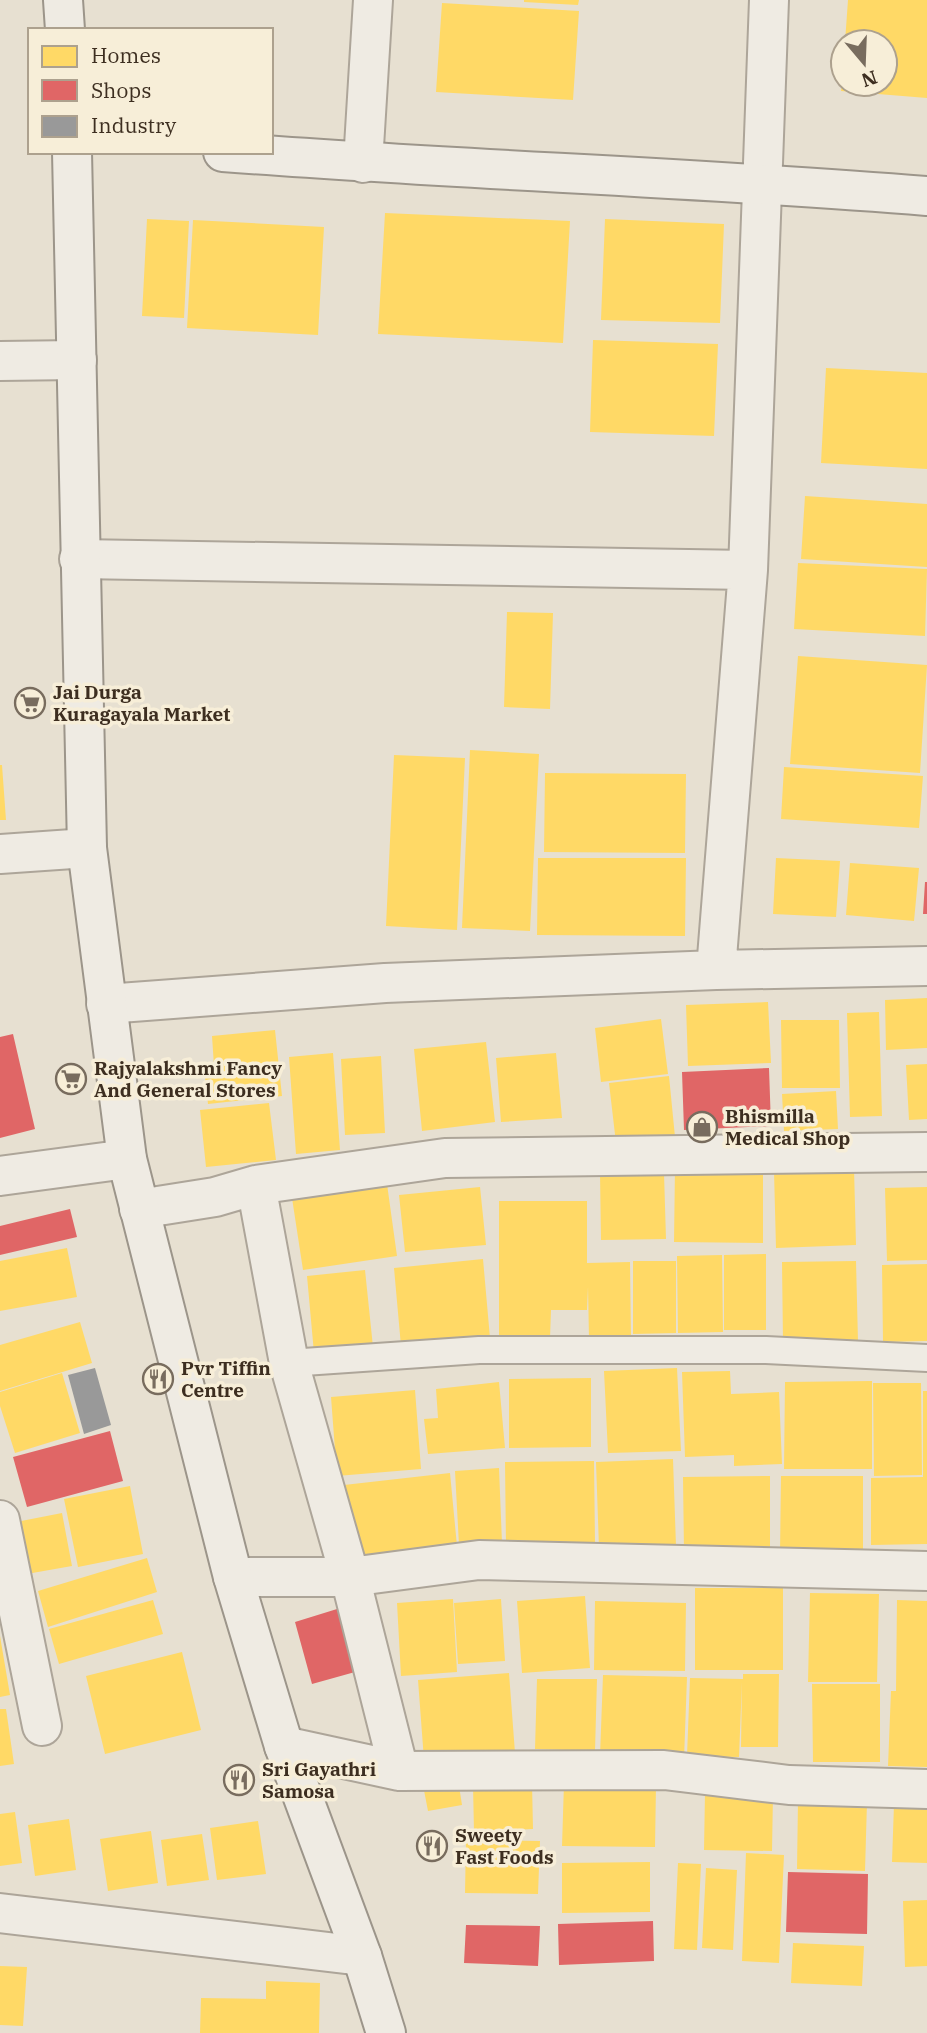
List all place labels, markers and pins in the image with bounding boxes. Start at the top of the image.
place label: Jai Durga Kuragayala Market [53,680,230,726]
supermarket icon: Jai Durga Kuragayala Market [13,686,47,720]
place label: Rajyalakshmi Fancy And General Stores [94,1056,282,1102]
supermarket icon: Rajyalakshmi Fancy And General Stores [54,1062,88,1096]
place label: Bhismilla Medical Shop [725,1104,850,1150]
shop icon: Bhismilla Medical Shop [685,1110,719,1144]
place label: Pvr Tiffin Centre [181,1356,271,1402]
restaurant icon: Pvr Tiffin Centre [141,1362,175,1396]
place label: Sri Gayathri Samosa [262,1757,376,1803]
restaurant icon: Sri Gayathri Samosa [222,1763,256,1797]
place label: Sweety Fast Foods [455,1823,554,1869]
restaurant icon: Sweety Fast Foods [415,1829,449,1863]

